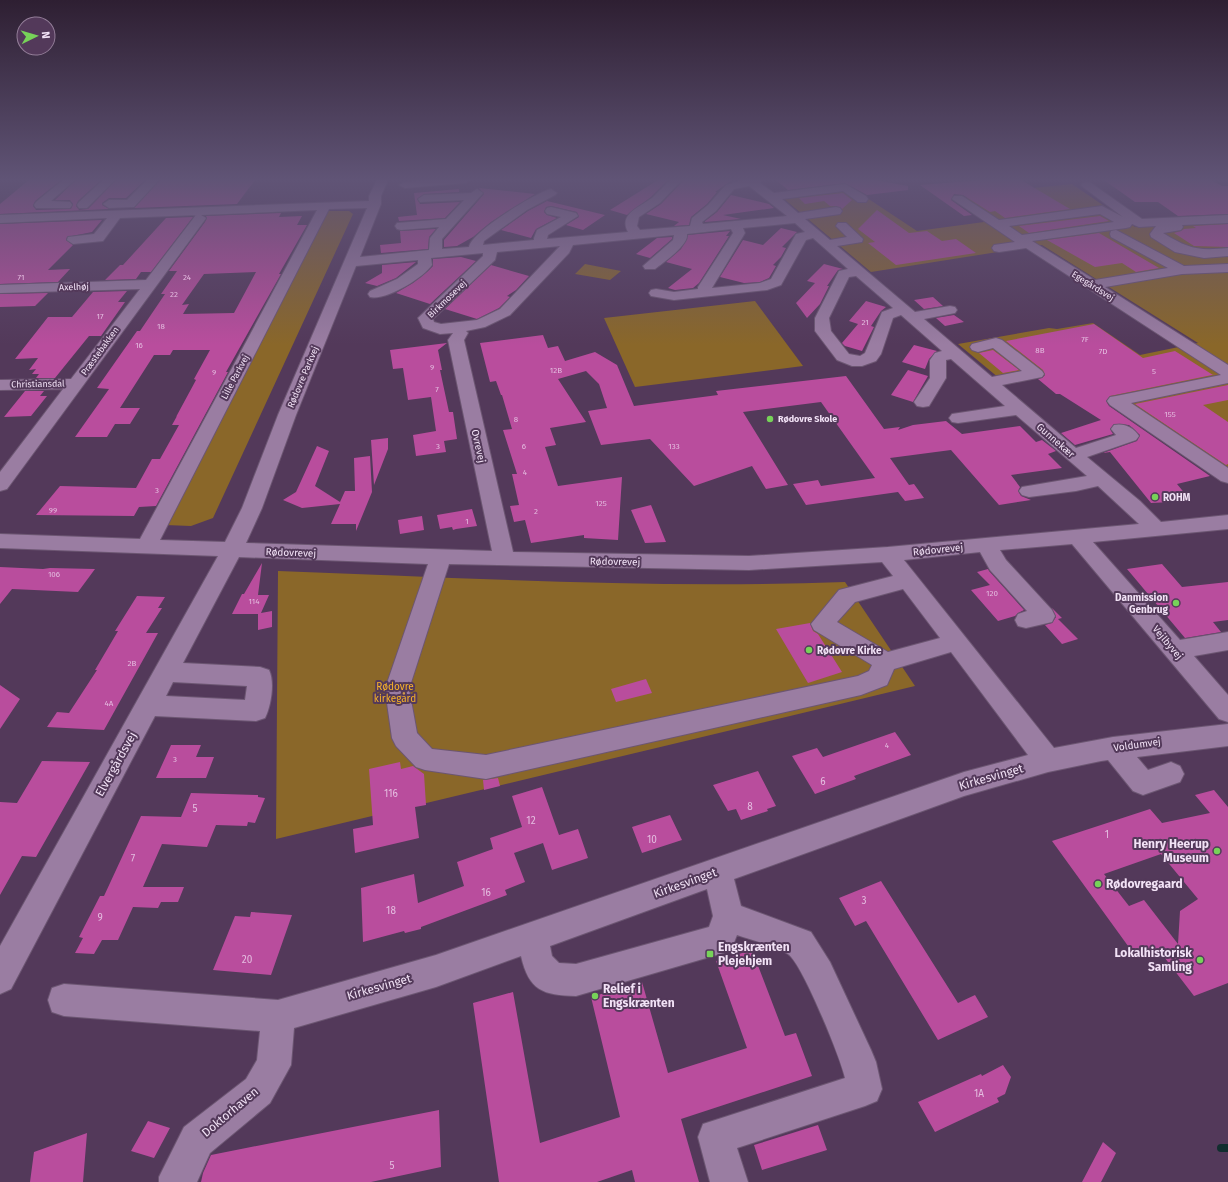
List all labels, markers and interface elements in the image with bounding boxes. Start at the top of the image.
north arrow [16,16,56,56]
text: N [39,31,52,39]
street label: Egegårdsvej [1070,269,1116,303]
house number: 71 [18,273,24,282]
house number: 24 [183,273,192,282]
street label: Birkmosevej [426,278,468,320]
street label: Axelhøj [59,281,89,293]
house number: 22 [170,290,178,299]
house number: 17 [96,312,104,321]
house number: 21 [861,318,869,327]
house number: 18 [157,322,166,331]
street label: Præstebakken [79,325,121,377]
house number: 7F [1081,335,1089,344]
house number: 16 [135,341,143,350]
street label: Rødovre Parkvej [286,345,320,409]
house number: 8B [1035,346,1045,355]
house number: 7D [1099,347,1107,356]
street label: Lille Parkvej [219,353,251,401]
house number: 9 [430,363,434,372]
house number: 12B [550,366,562,375]
house number: 5 [1152,367,1156,376]
house number: 9 [212,368,216,377]
street label: Christiansdal [11,379,65,389]
house number: 7 [435,385,439,394]
house number: 155 [1164,410,1176,419]
marker: Rødovre Skole [765,414,775,424]
place label: Rødovre Skole [778,414,837,424]
house number: 8 [514,415,519,424]
street label: Gunnekær [1034,421,1077,461]
street label: Ovrevej [469,428,487,464]
house number: 3 [436,442,440,451]
house number: 6 [522,442,526,451]
house number: 133 [668,442,680,451]
house number: 4 [523,468,528,477]
house number: 3 [155,486,159,495]
marker: ROHM [1150,492,1160,502]
place label: ROHM [1163,492,1191,504]
house number: 125 [595,499,607,508]
house number: 99 [49,506,57,515]
house number: 2 [534,507,538,516]
house number: 1 [465,517,469,526]
street label: Rødovrevej [912,541,964,559]
street label: Rødovrevej [265,546,317,560]
street label: Rødovrevej [590,556,641,568]
house number: 106 [48,570,60,579]
house number: 120 [986,589,998,598]
place label: Danmission Genbrug [1115,592,1168,616]
house number: 114 [248,597,260,606]
marker: Danmission Genbrug [1171,598,1181,608]
street label: Vejlbyvej [1150,623,1185,662]
marker: Rødovre Kirke [804,645,814,655]
place label: Rødovre Kirke [817,645,882,657]
house number: 2B [128,659,137,668]
park label: Rødovre kirkegård [374,681,416,705]
house number: 4A [105,699,114,708]
street label: Elvergårdsvej [92,729,140,799]
street label: Voldumvej [1113,736,1162,754]
house number: 4 [885,741,890,750]
house number: 3 [173,755,177,764]
street label: Kirkesvinget [957,761,1025,793]
house number: 6 [820,776,826,788]
house number: 116 [384,788,398,800]
house number: 8 [747,801,753,813]
house number: 5 [192,803,198,815]
house number: 12 [526,815,536,827]
house number: 1 [1105,829,1109,841]
house number: 10 [647,834,657,846]
place label: Henry Heerup Museum [1134,837,1209,865]
marker: Henry Heerup Museum [1212,846,1222,856]
house number: 7 [131,853,136,865]
street label: Kirkesvinget [651,865,719,901]
place label: Rødovregaard [1106,877,1183,891]
marker: Rødovregaard [1093,879,1103,889]
house number: 16 [481,887,491,899]
house number: 3 [862,895,867,907]
house number: 18 [386,905,396,917]
house number: 9 [97,912,103,924]
place label: Engskrænten Plejehjem [718,940,790,968]
place label: Lokalhistorisk Samling [1115,946,1192,974]
marker: Engskrænten Plejehjem [705,949,715,959]
house number: 20 [242,954,253,966]
marker: Lokalhistorisk Samling [1195,955,1205,965]
street label: Kirkesvinget [345,971,413,1003]
place label: Relief i Engskrænten [603,982,675,1010]
marker: Relief i Engskrænten [590,991,600,1001]
street label: Doktorhaven [199,1084,261,1140]
house number: 1A [974,1088,984,1100]
house number: 5 [389,1160,395,1172]

